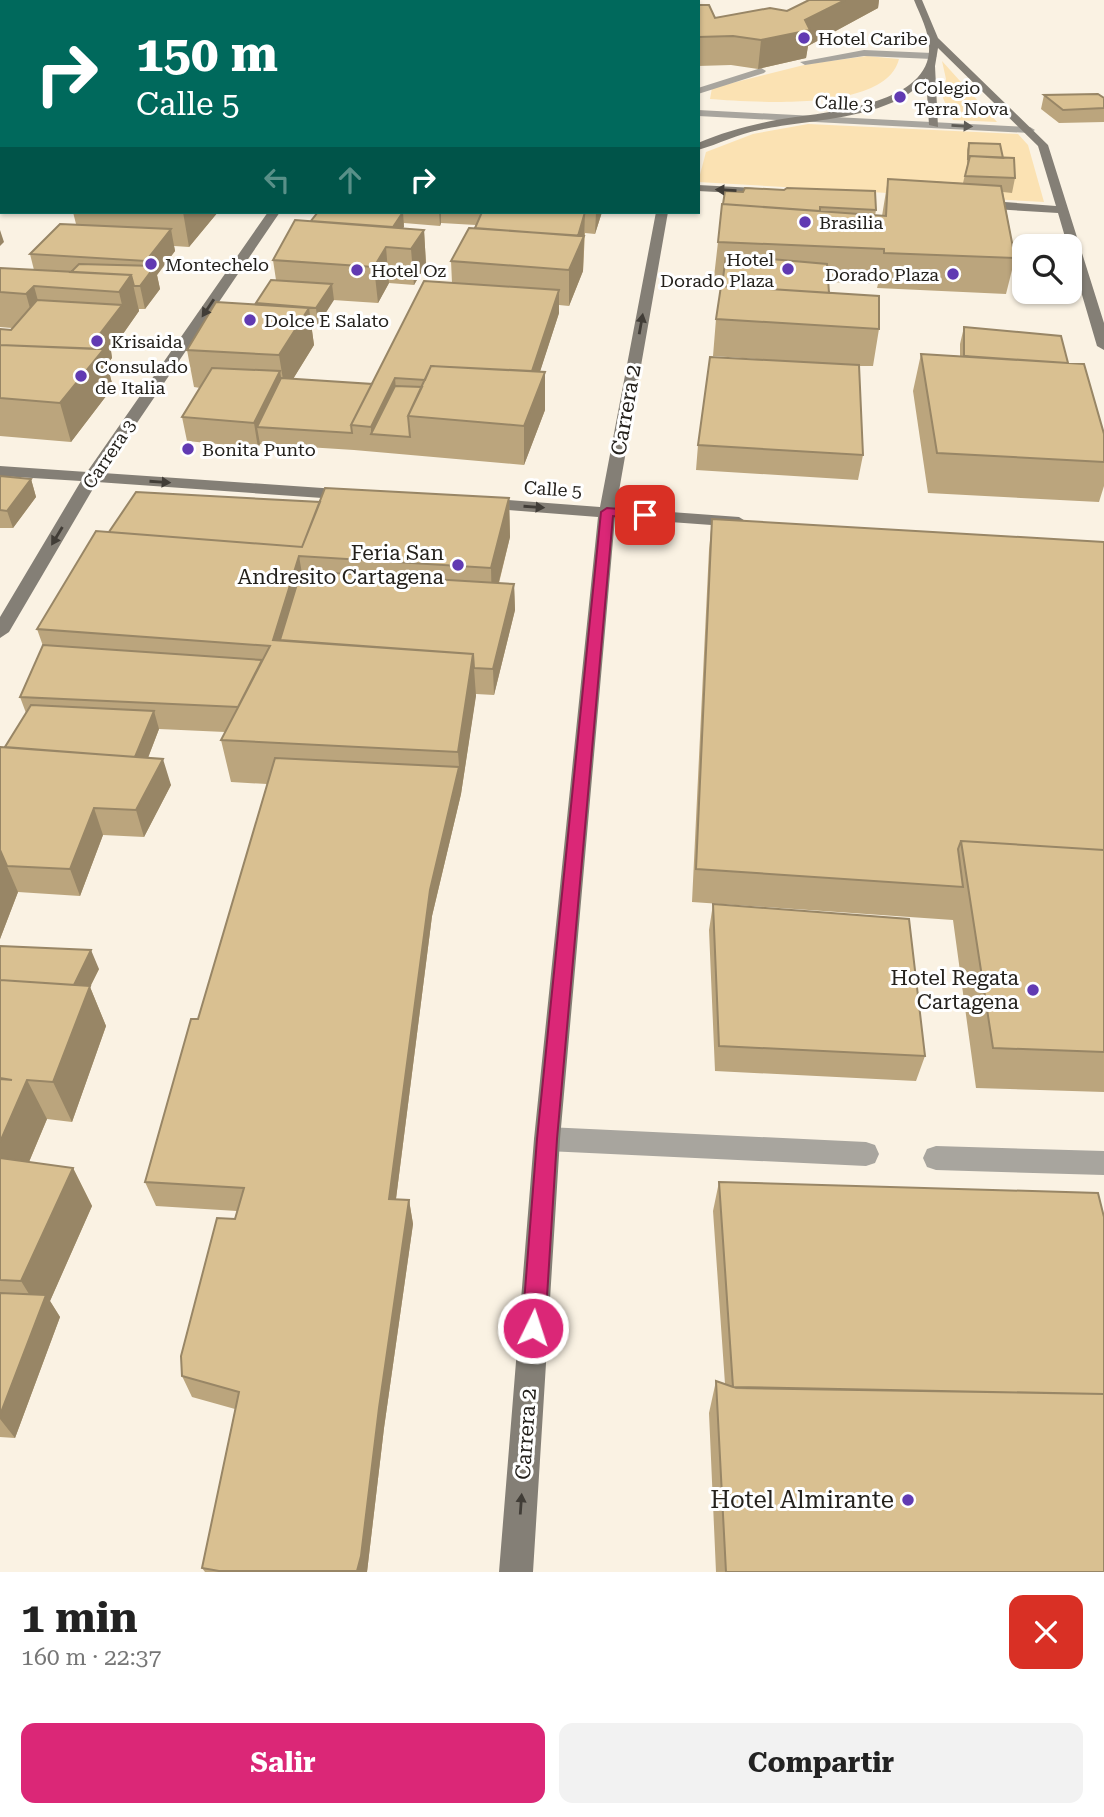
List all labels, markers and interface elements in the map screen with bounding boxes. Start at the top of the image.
text: 150 m [136,26,278,83]
icon: right [21,28,112,119]
place label: Hotel Caribe [818,28,928,49]
marker: Hotel Caribe [796,30,812,46]
place label: Colegio Terra Nova [914,77,1009,119]
text: Calle 5 [136,85,240,123]
marker: Colegio Terra Nova [892,89,908,105]
street label: Calle 3 [814,91,874,115]
one-way arrow [951,121,973,132]
icon: left [258,161,296,199]
icon: ahead [331,161,369,199]
icon: right [404,161,442,199]
one-way arrow [715,184,737,195]
place label: Brasilia [819,212,884,233]
marker: Brasilia [797,214,813,230]
map controls [1012,234,1082,304]
button: search [1012,234,1082,304]
place label: Hotel Dorado Plaza [660,249,774,291]
place label: Montechelo [165,254,269,275]
marker: Montechelo [143,256,159,272]
place label: Hotel Oz [371,260,447,281]
marker: Hotel Dorado Plaza [780,261,796,277]
marker: Hotel Oz [349,262,365,278]
place label: Dorado Plaza [825,264,939,285]
marker: Dorado Plaza [945,266,961,282]
one-way arrow [202,299,215,318]
place label: Dolce E Salato [264,310,389,331]
marker: Dolce E Salato [242,312,258,328]
one-way arrow [636,313,647,335]
place label: Krisaida [111,331,183,352]
marker: Krisaida [89,333,105,349]
place label: Consulado de Italia [95,356,188,398]
street label: Carrera 2 [606,363,646,457]
marker: Consulado de Italia [73,368,89,384]
street label: Carrera 3 [78,415,140,493]
place label: Bonita Punto [202,439,316,460]
marker: Bonita Punto [180,441,196,457]
one-way arrow [149,476,171,487]
street label: Calle 5 [523,476,583,502]
pin [615,485,675,545]
icon: arrive [626,496,664,534]
one-way arrow [523,502,545,513]
one-way arrow [51,526,63,545]
place label: Feria San Andresito Cartagena [238,541,445,589]
marker: Feria San Andresito Cartagena [450,557,466,573]
place label: Hotel Regata Cartagena [890,966,1020,1014]
marker: Hotel Regata Cartagena [1025,982,1041,998]
position arrow [496,1291,570,1365]
street label: Carrera 2 [511,1387,541,1481]
place label: Hotel Almirante [710,1486,894,1514]
marker: Hotel Almirante [900,1492,916,1508]
one-way arrow [516,1493,527,1515]
text: 1 min [21,1593,138,1642]
button: close [1009,1595,1083,1669]
text: 160 m · 22:37 [21,1644,161,1671]
button: Salir [21,1723,545,1803]
button: Compartir [559,1723,1083,1803]

